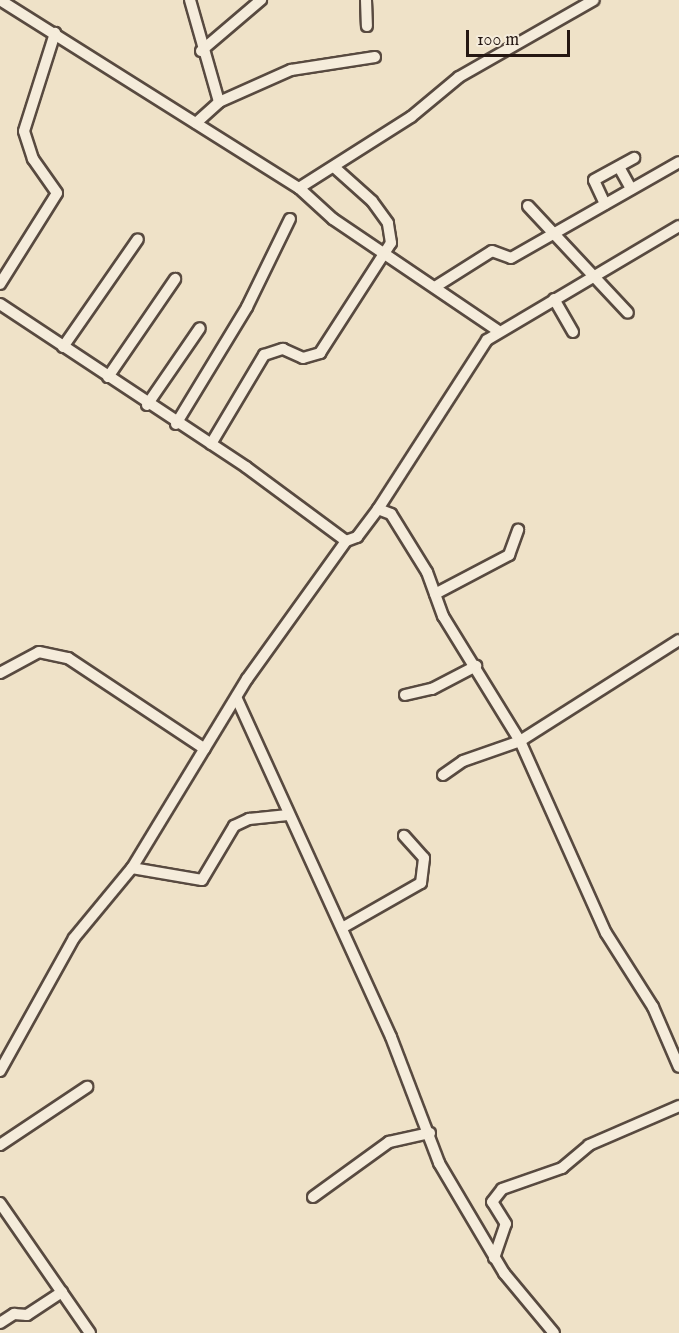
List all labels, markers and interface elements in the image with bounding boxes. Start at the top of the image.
scale bar [469,18,572,56]
text: 100 m [477,29,519,52]

